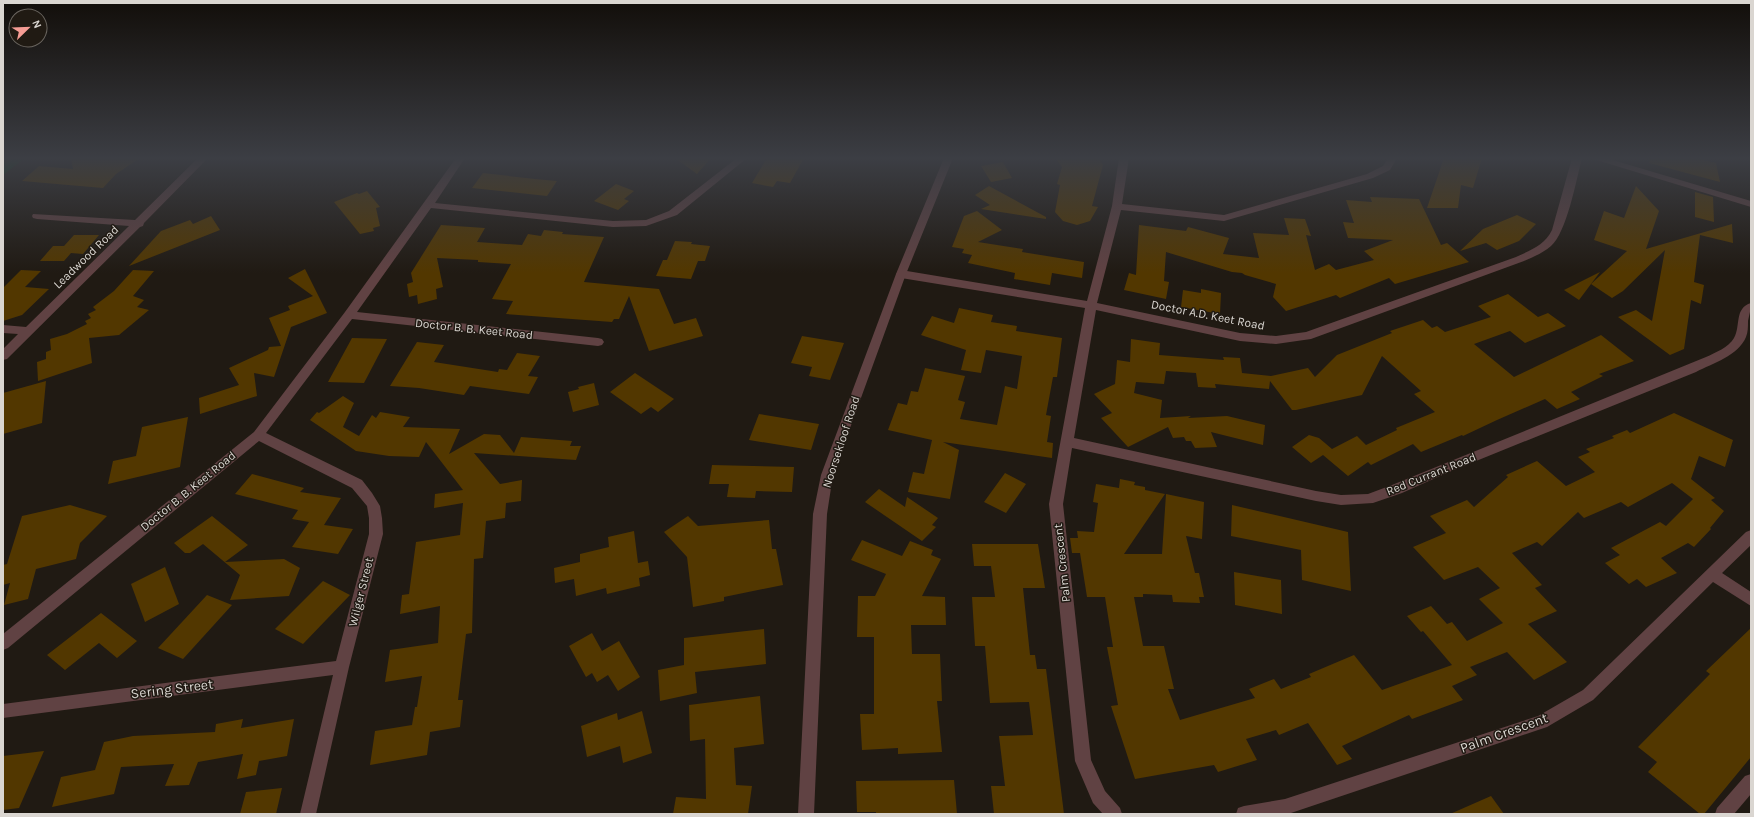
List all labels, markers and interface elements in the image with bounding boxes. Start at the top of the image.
north arrow [8,8,48,48]
text: N [29,18,44,30]
street label: Leadwood Road [51,222,121,292]
street label: Doctor A.D. Keet Road [1150,297,1266,333]
street label: Doctor B. B. Keet Road [414,316,534,342]
street label: Noorsekloof Road [820,394,862,490]
street label: Doctor B. B. Keet Road [138,448,238,534]
street label: Red Currant Road [1384,450,1478,498]
street label: Palm Crescent [1051,523,1073,603]
street label: Wilger Street [346,556,376,628]
street label: Sering Street [130,676,214,702]
street label: Palm Crescent [1458,709,1550,757]

